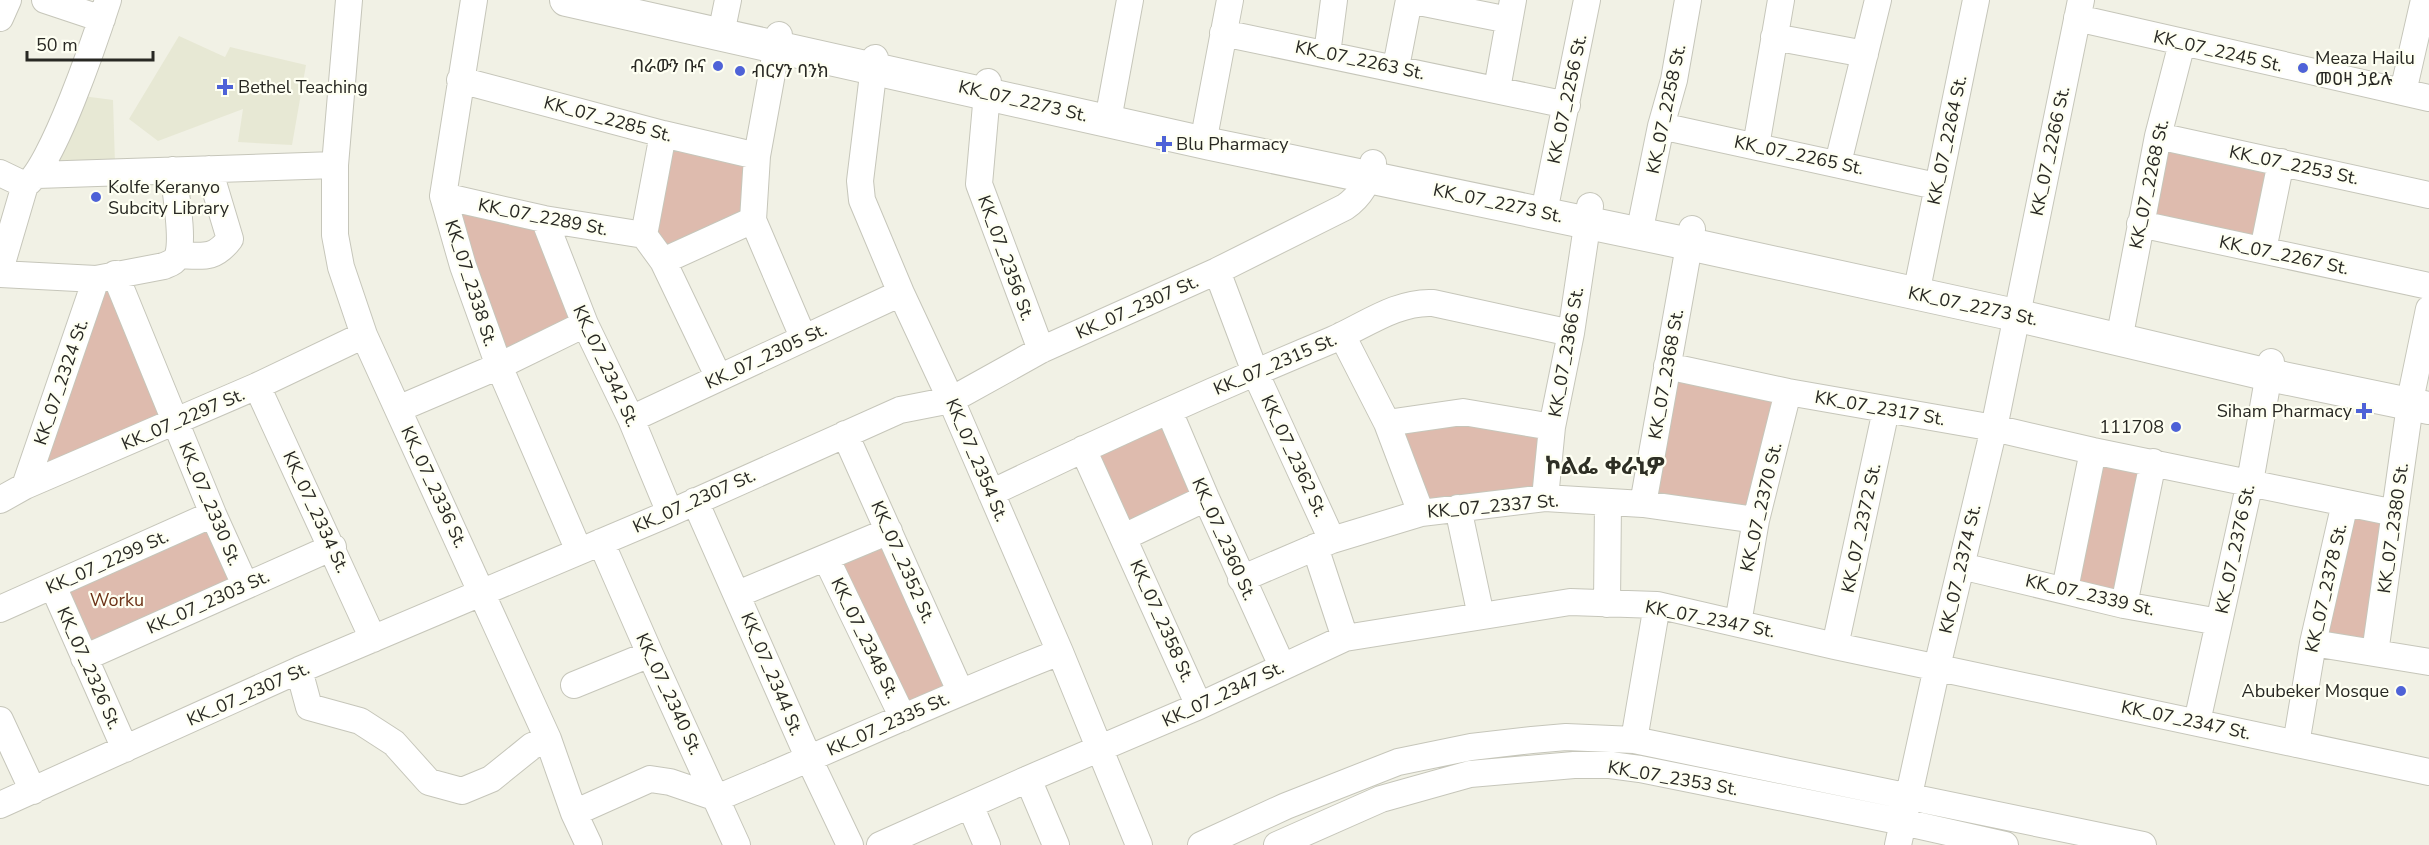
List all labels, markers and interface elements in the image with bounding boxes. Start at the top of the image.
scale bar [27,24,153,62]
street label: KK_07_2245 St. [2151,24,2285,78]
street label: KK_07_2256 St. [1542,32,1592,166]
text: 50 m [36,33,78,57]
street label: KK_07_2263 St. [1293,35,1427,85]
street label: KK_07_2258 St. [1641,42,1691,176]
place label: Meaza Hailu መዐዛ ኃይሉ [2315,46,2415,91]
place label: ብራውን ቡና [631,54,706,78]
marker: ብራውን ቡና [711,59,725,73]
place label: ብርሃን ባንክ [752,59,829,83]
marker: Meaza Hailu መዐዛ ኃይሉ [2296,61,2310,75]
marker: ብርሃን ባንክ [733,64,747,78]
street label: KK_07_2264 St. [1922,73,1972,207]
street label: KK_07_2273 St. [956,74,1090,128]
place label: Bethel Teaching [238,75,368,99]
marker: Bethel Teaching [216,78,234,96]
street label: KK_07_2266 St. [2025,84,2075,218]
street label: KK_07_2285 St. [541,90,675,148]
street label: KK_07_2268 St. [2124,117,2174,251]
street label: KK_07_2265 St. [1732,130,1866,180]
place label: Blu Pharmacy [1176,132,1289,156]
marker: Blu Pharmacy [1157,137,1171,151]
street label: KK_07_2253 St. [2227,140,2361,190]
place label: Kolfe Keranyo Subcity Library [108,175,230,220]
street label: KK_07_2273 St. [1431,178,1565,228]
marker: Kolfe Keranyo Subcity Library [89,190,103,204]
street label: KK_07_2356 St. [972,192,1040,324]
street label: KK_07_2289 St. [476,193,610,241]
street label: KK_07_2338 St. [439,217,503,349]
street label: KK_07_2267 St. [2217,230,2351,280]
street label: KK_07_2307 St. [1072,269,1202,345]
street label: KK_07_2273 St. [1906,281,2040,331]
street label: KK_07_2366 St. [1543,285,1589,419]
street label: KK_07_2342 St. [567,301,645,431]
street label: KK_07_2368 St. [1643,307,1689,441]
street label: KK_07_2324 St. [28,316,94,448]
street label: KK_07_2305 St. [701,317,831,395]
street label: KK_07_2315 St. [1210,327,1340,401]
street label: KK_07_2297 St. [118,382,248,456]
street label: KK_07_2317 St. [1813,385,1947,431]
street label: KK_07_2362 St. [1255,391,1333,521]
street label: KK_07_2354 St. [940,395,1014,525]
place label: Siham Pharmacy [2217,399,2353,423]
marker: Siham Pharmacy [2357,404,2371,418]
place label: 111708 [2099,415,2164,439]
marker: 111708 [2169,420,2183,434]
street label: KK_07_2336 St. [395,422,473,552]
street label: KK_07_2330 St. [173,439,247,569]
street label: KK_07_2370 St. [1734,440,1788,574]
street label: KK_07_2334 St. [277,447,355,577]
district label: ኮልፌ ቀራኒዎ [1545,450,1665,482]
street label: KK_07_2372 St. [1836,461,1886,595]
street label: KK_07_2380 St. [2372,461,2414,595]
street label: KK_07_2307 St. [629,463,759,539]
street label: KK_07_2360 St. [1186,474,1262,604]
street label: KK_07_2376 St. [2210,482,2260,616]
street label: KK_07_2337 St. [1426,488,1560,524]
street label: KK_07_2352 St. [865,497,941,627]
street label: KK_07_2374 St. [1933,502,1987,636]
street label: KK_07_2378 St. [2299,521,2353,655]
street label: KK_07_2299 St. [42,524,172,600]
street label: KK_07_2358 St. [1124,556,1200,686]
street label: KK_07_2303 St. [143,564,273,640]
street label: KK_07_2339 St. [2023,568,2157,622]
street label: KK_07_2348 St. [825,573,905,703]
park label: Worku [90,588,144,612]
street label: KK_07_2347 St. [1643,595,1777,643]
street label: KK_07_2326 St. [51,603,127,733]
street label: KK_07_2344 St. [735,609,809,739]
street label: KK_07_2340 St. [630,629,708,759]
street label: KK_07_2347 St. [1158,655,1288,733]
street label: KK_07_2307 St. [183,656,313,732]
place label: Abubeker Mosque [2242,679,2389,703]
marker: Abubeker Mosque [2394,684,2408,698]
street label: KK_07_2335 St. [823,686,953,762]
street label: KK_07_2347 St. [2119,695,2253,745]
street label: KK_07_2353 St. [1606,755,1740,801]

